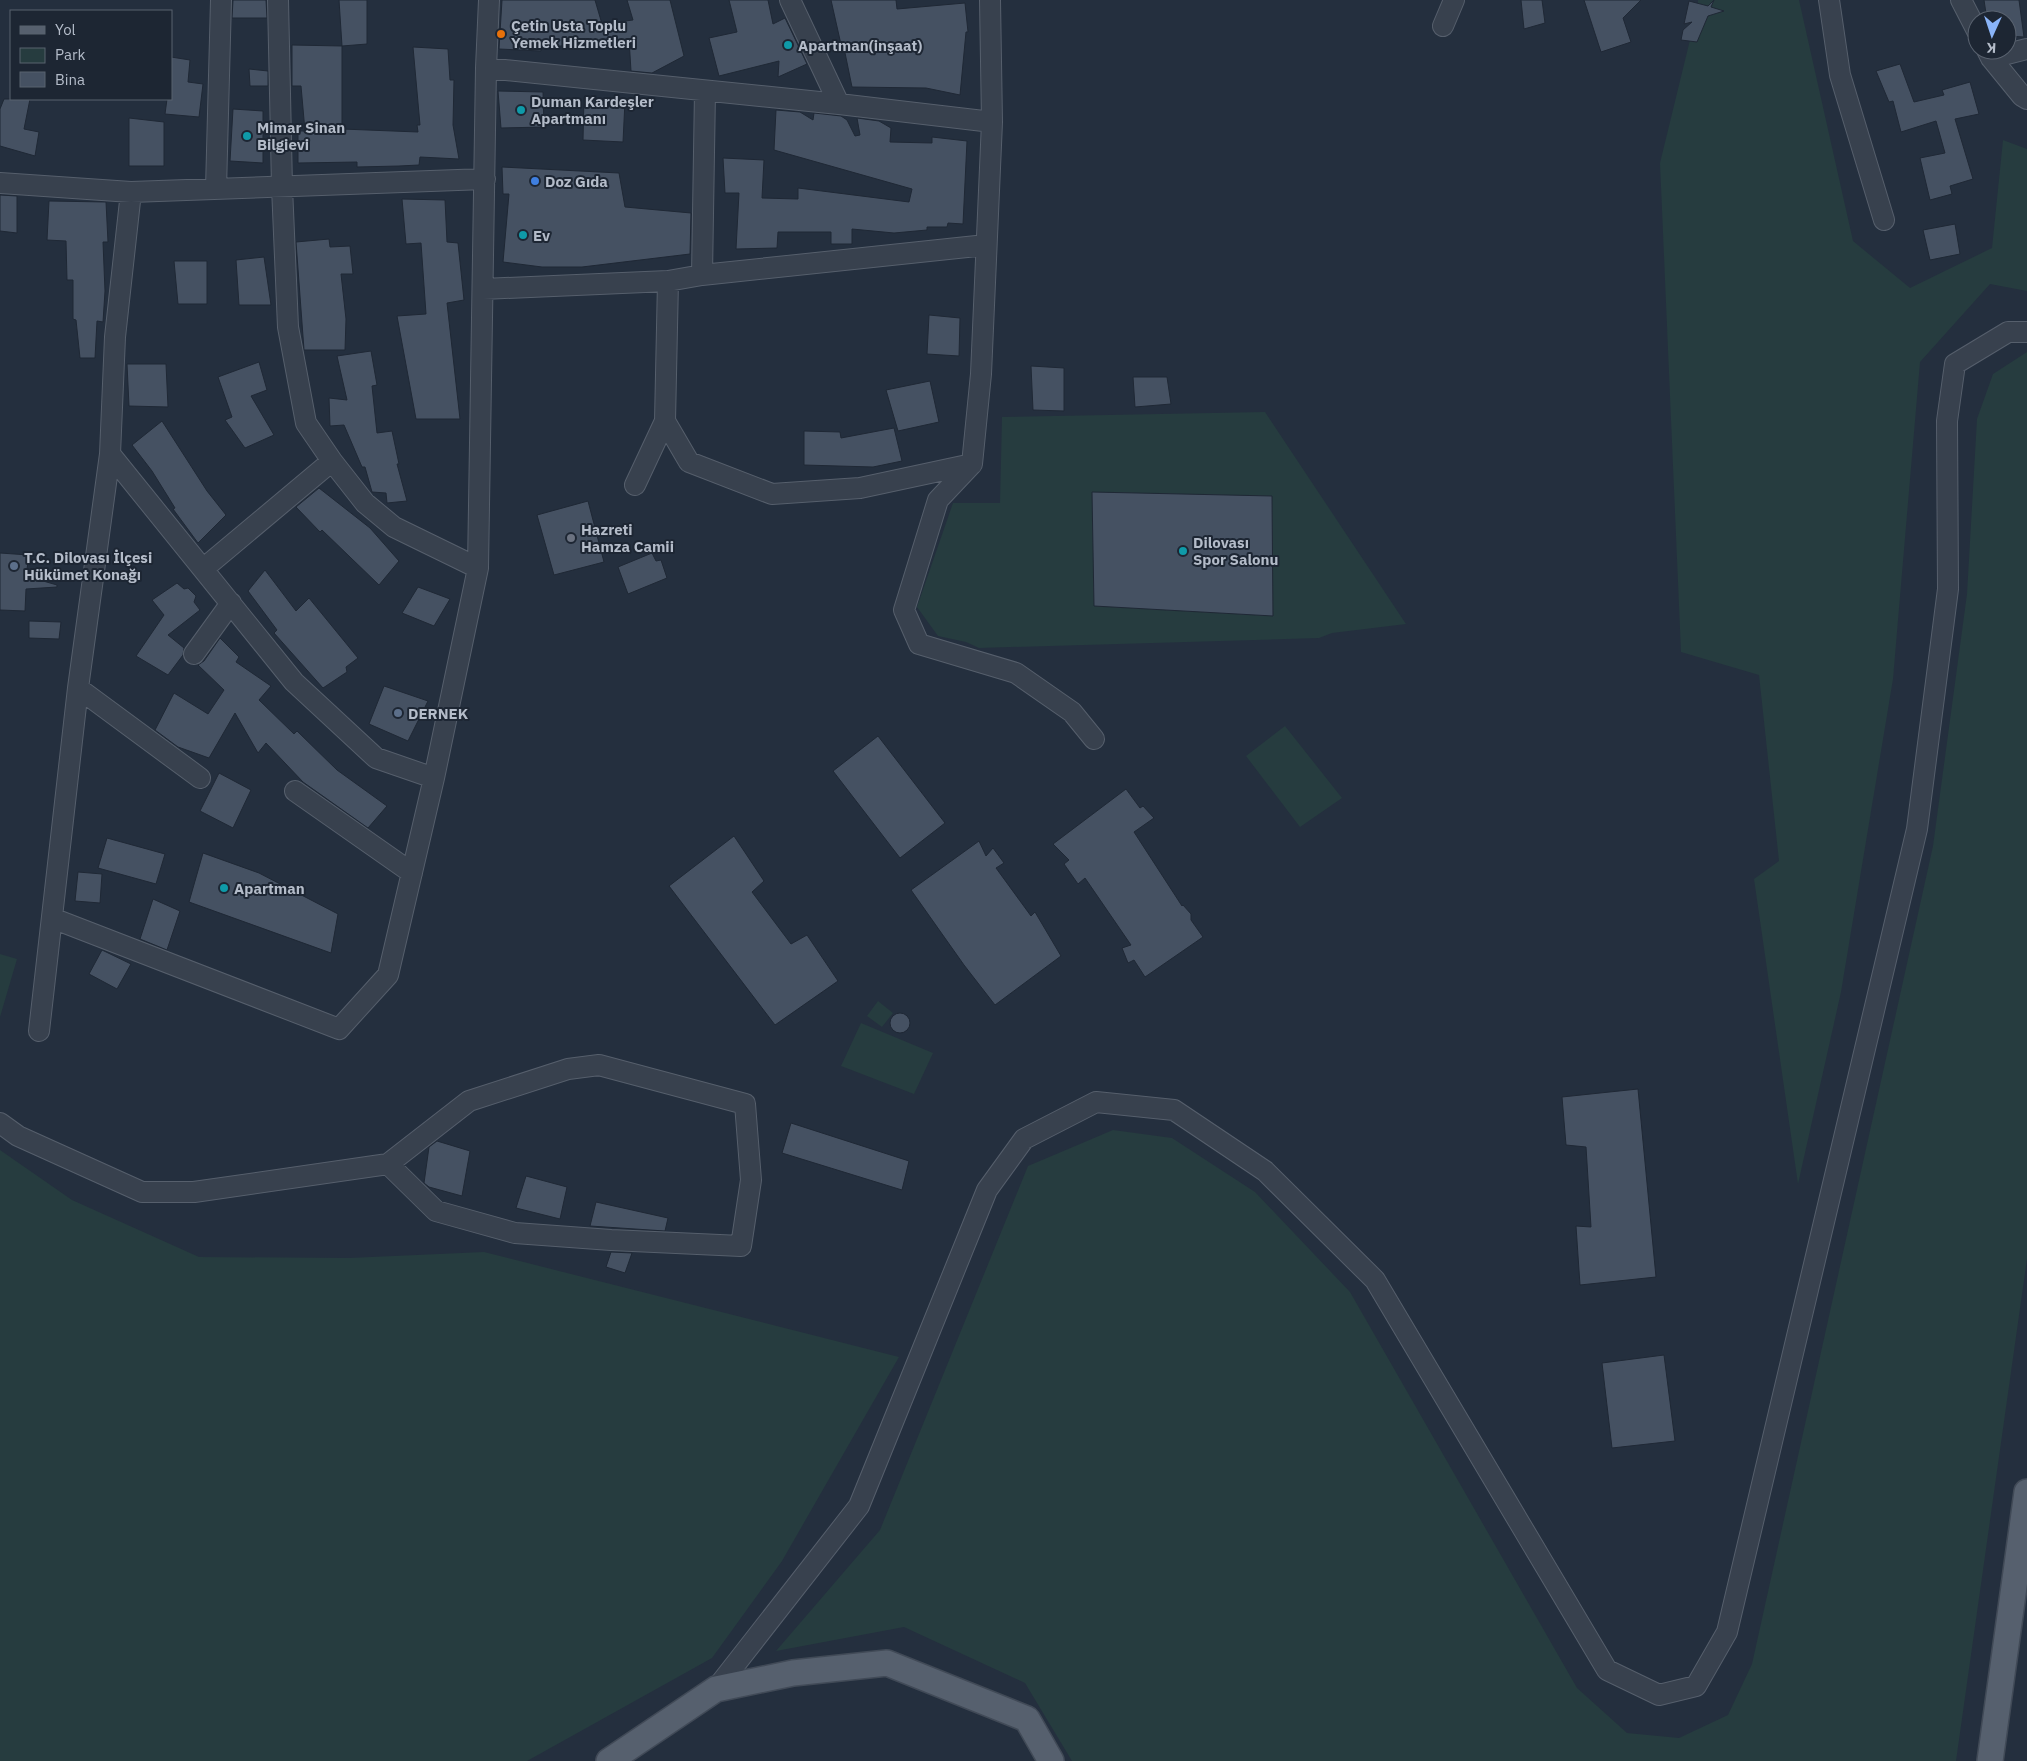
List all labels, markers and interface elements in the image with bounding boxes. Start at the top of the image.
legend [10,10,172,100]
north arrow [1967,10,2017,60]
place label: Çetin Usta Toplu Yemek Hizmetleri [511,16,636,52]
text: Yol [55,20,76,39]
marker: Çetin Usta Toplu Yemek Hizmetleri [495,28,507,40]
place label: Apartman(inşaat) [798,36,922,55]
marker: Apartman(inşaat) [782,39,794,51]
text: K [1986,39,1997,57]
text: Park [55,45,85,64]
text: Bina [55,70,85,89]
place label: Duman Kardeşler Apartmanı [531,92,654,128]
marker: Duman Kardeşler Apartmanı [515,104,527,116]
place label: Mimar Sinan Bilgievi [257,118,345,154]
marker: Mimar Sinan Bilgievi [241,130,253,142]
place label: Doz Gıda [545,172,608,191]
marker: Doz Gıda [529,175,541,187]
place label: Ev [533,226,550,245]
marker: Ev [517,229,529,241]
place label: Hazreti Hamza Camii [581,520,674,556]
marker: Hazreti Hamza Camii [565,532,577,544]
place label: Dilovası Spor Salonu [1193,533,1278,569]
marker: Dilovası Spor Salonu [1177,545,1189,557]
place label: T.C. Dilovası İlçesi Hükümet Konağı [24,548,152,584]
marker: T.C. Dilovası İlçesi Hükümet Konağı [8,560,20,572]
place label: DERNEK [408,704,469,723]
marker: DERNEK [392,707,404,719]
place label: Apartman [234,879,305,898]
marker: Apartman [218,882,230,894]

